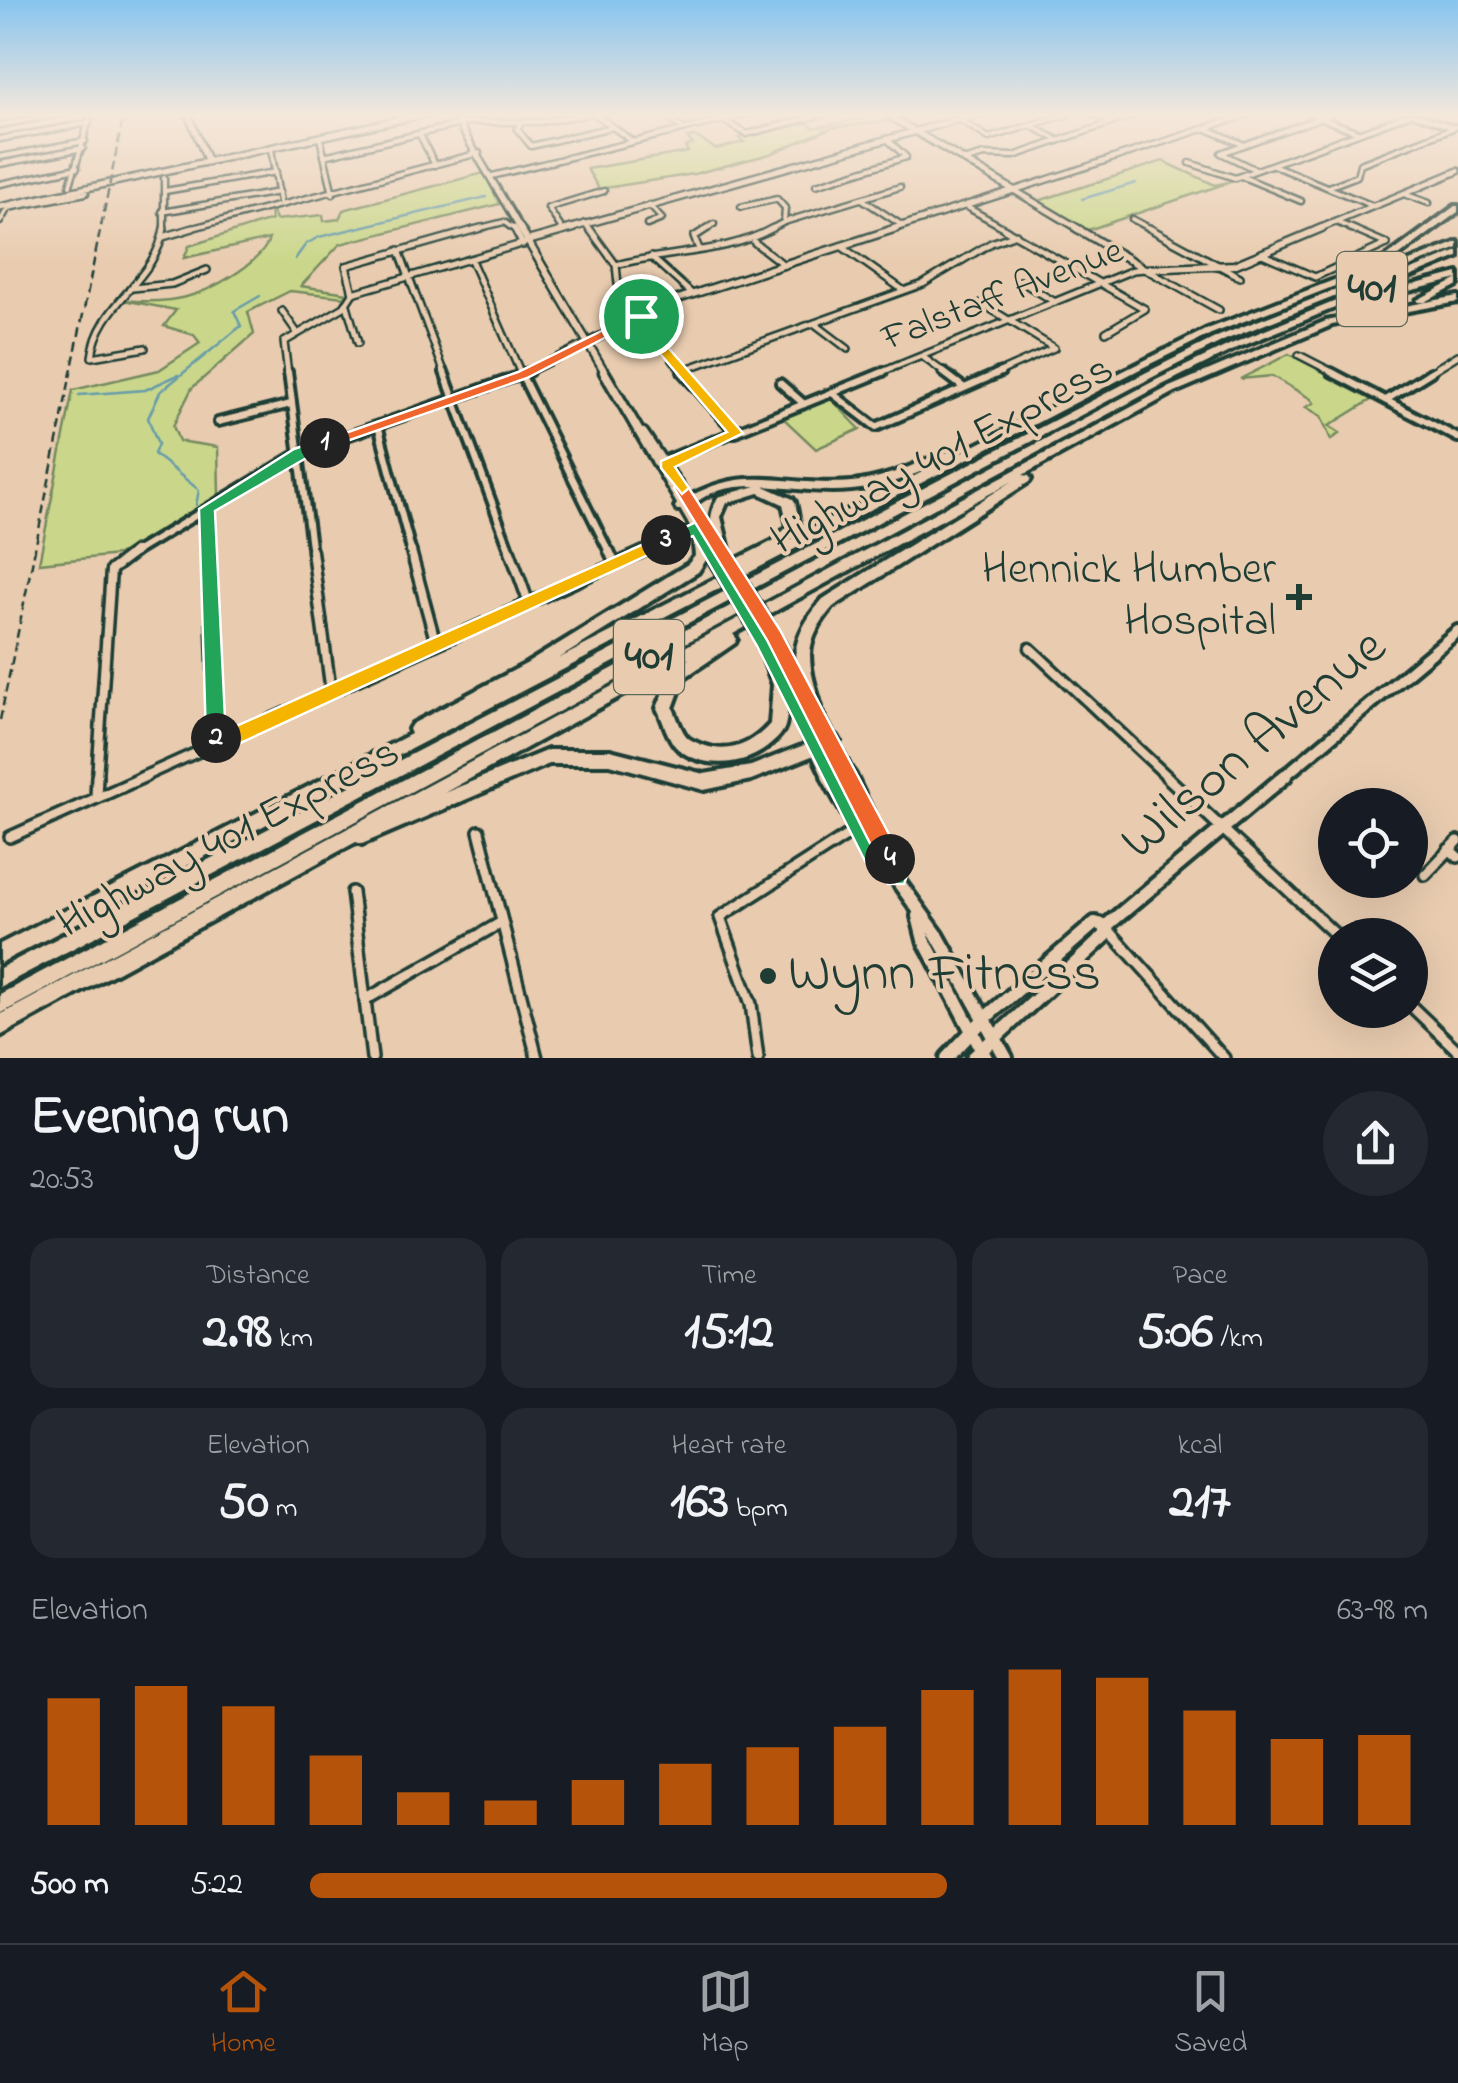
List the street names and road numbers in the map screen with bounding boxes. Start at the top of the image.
street label: Falstaff Avenue [873,224,1133,368]
road number: 401 [1337,252,1407,326]
street label: Highway 401 Express [760,338,1127,575]
street label: Wilson Avenue [1104,610,1406,882]
road number: 401 [614,620,684,694]
street label: Highway 401 Express [46,721,413,958]

